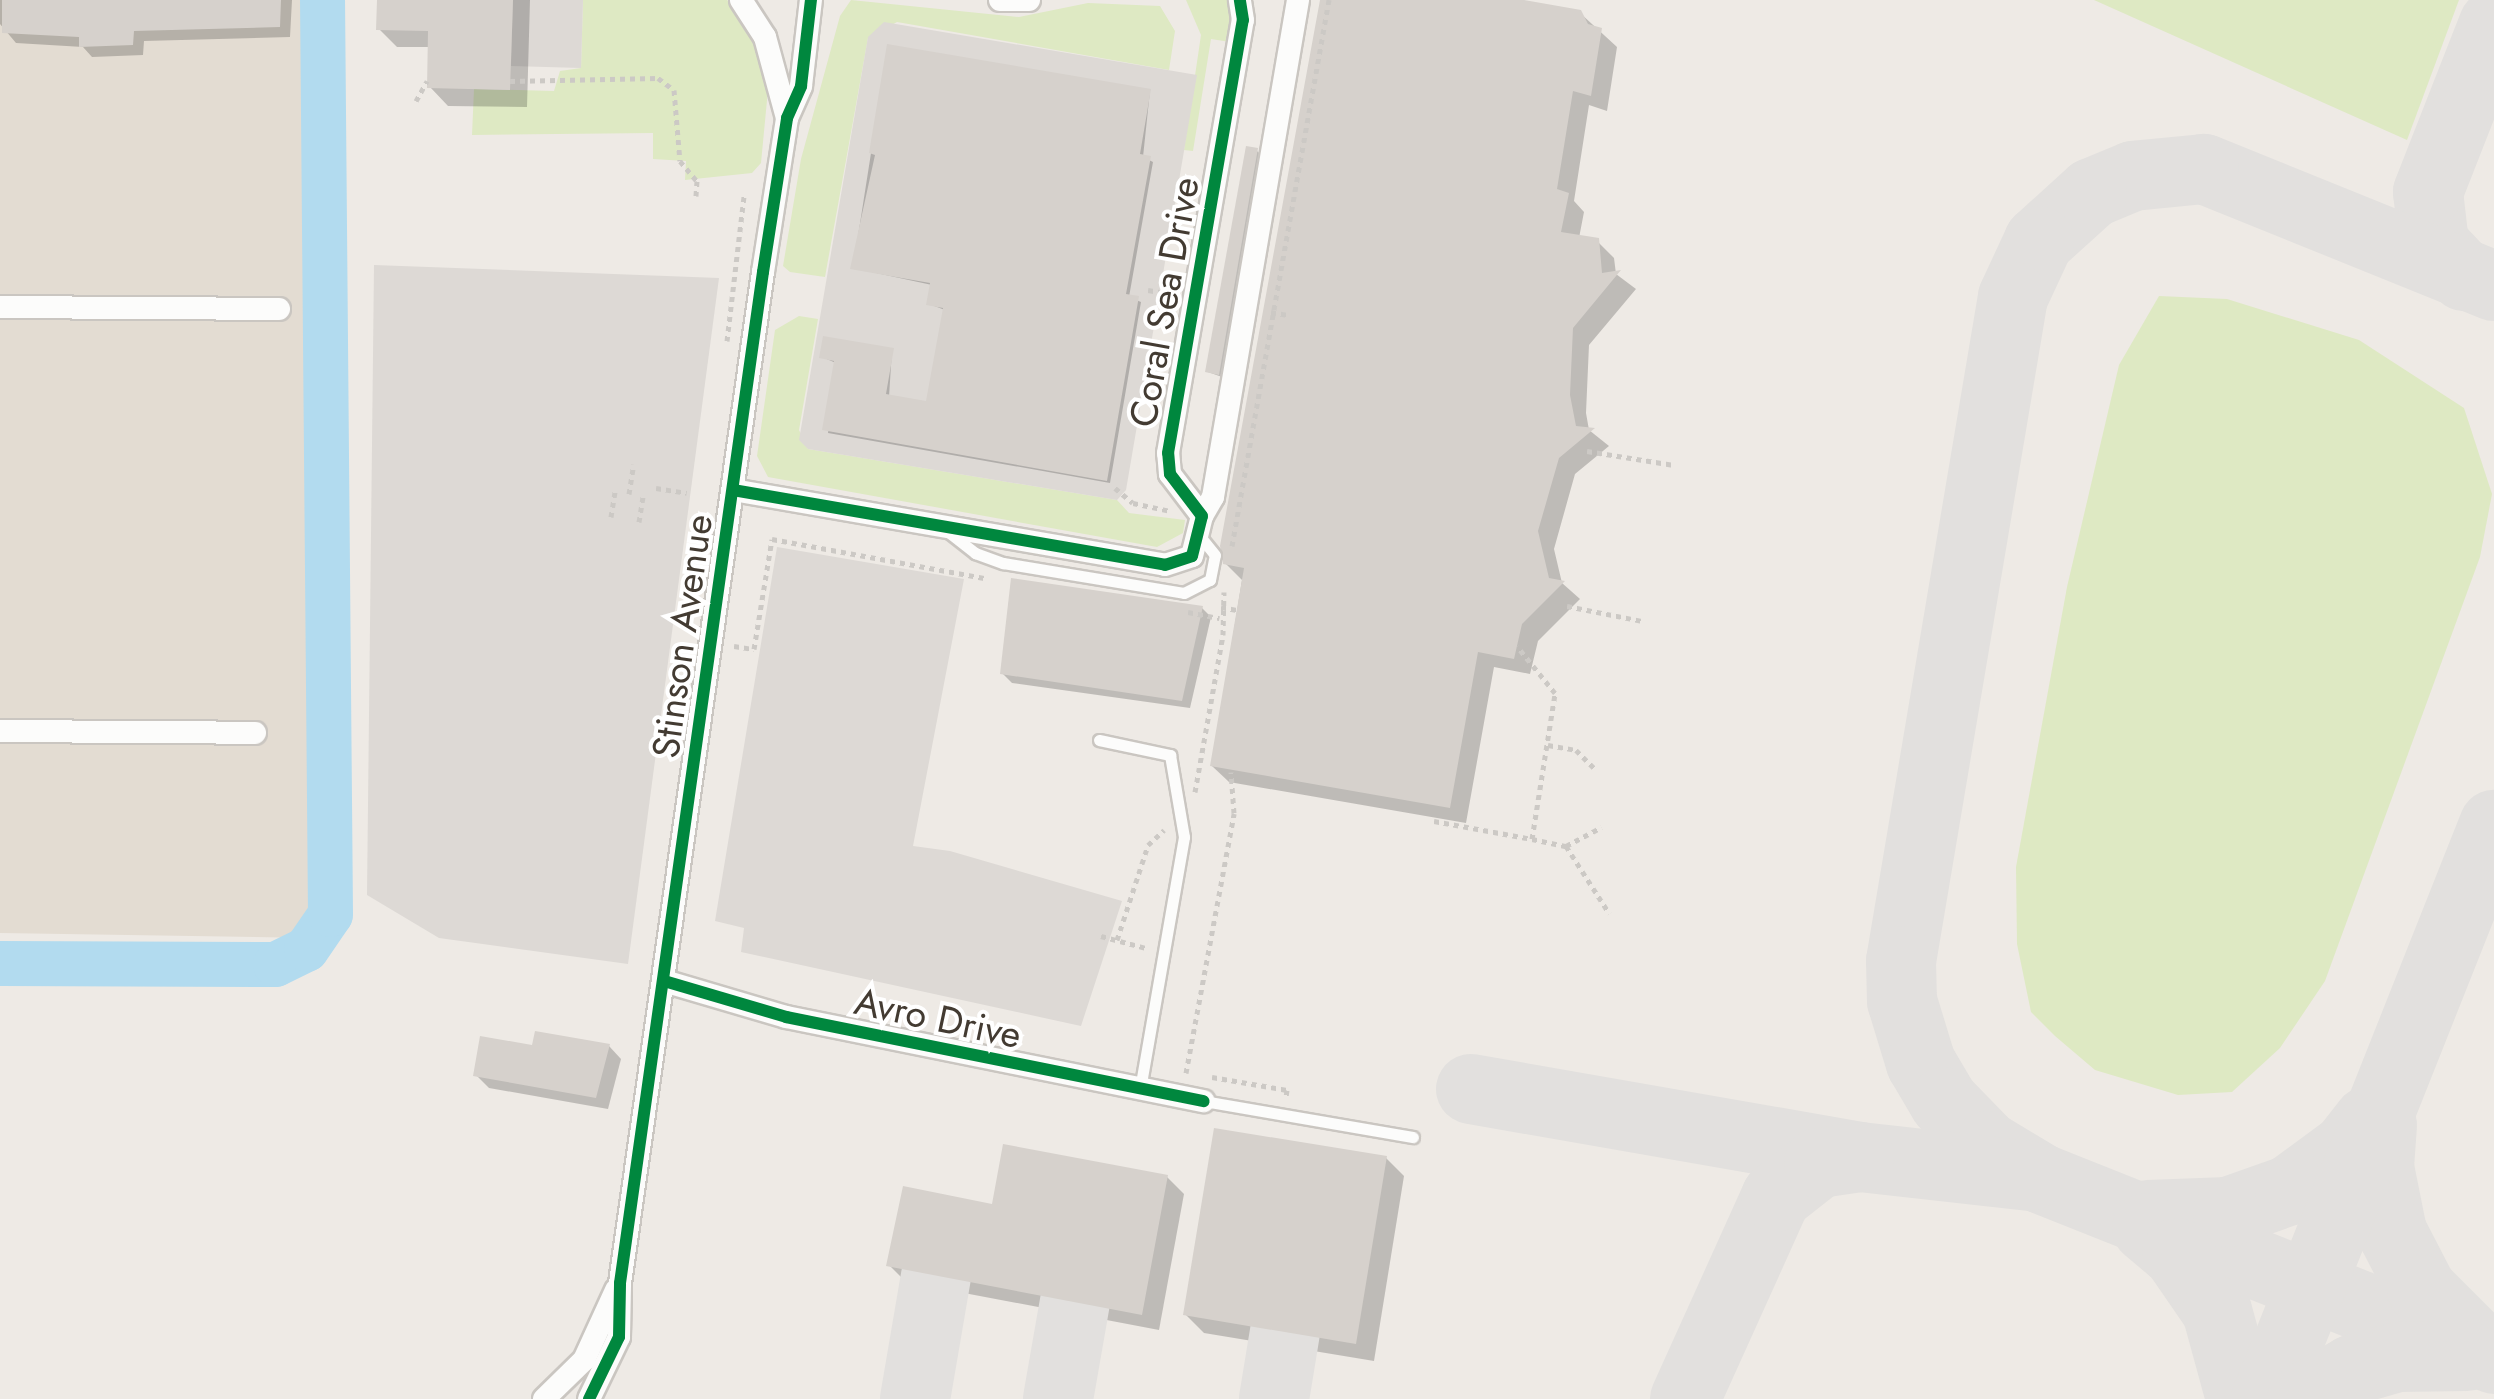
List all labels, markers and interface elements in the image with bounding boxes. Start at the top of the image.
street label: Coral Sea Drive [1120,174,1208,430]
street label: Stinson Avenue [642,511,722,761]
street label: Avro Drive [851,978,1025,1058]

